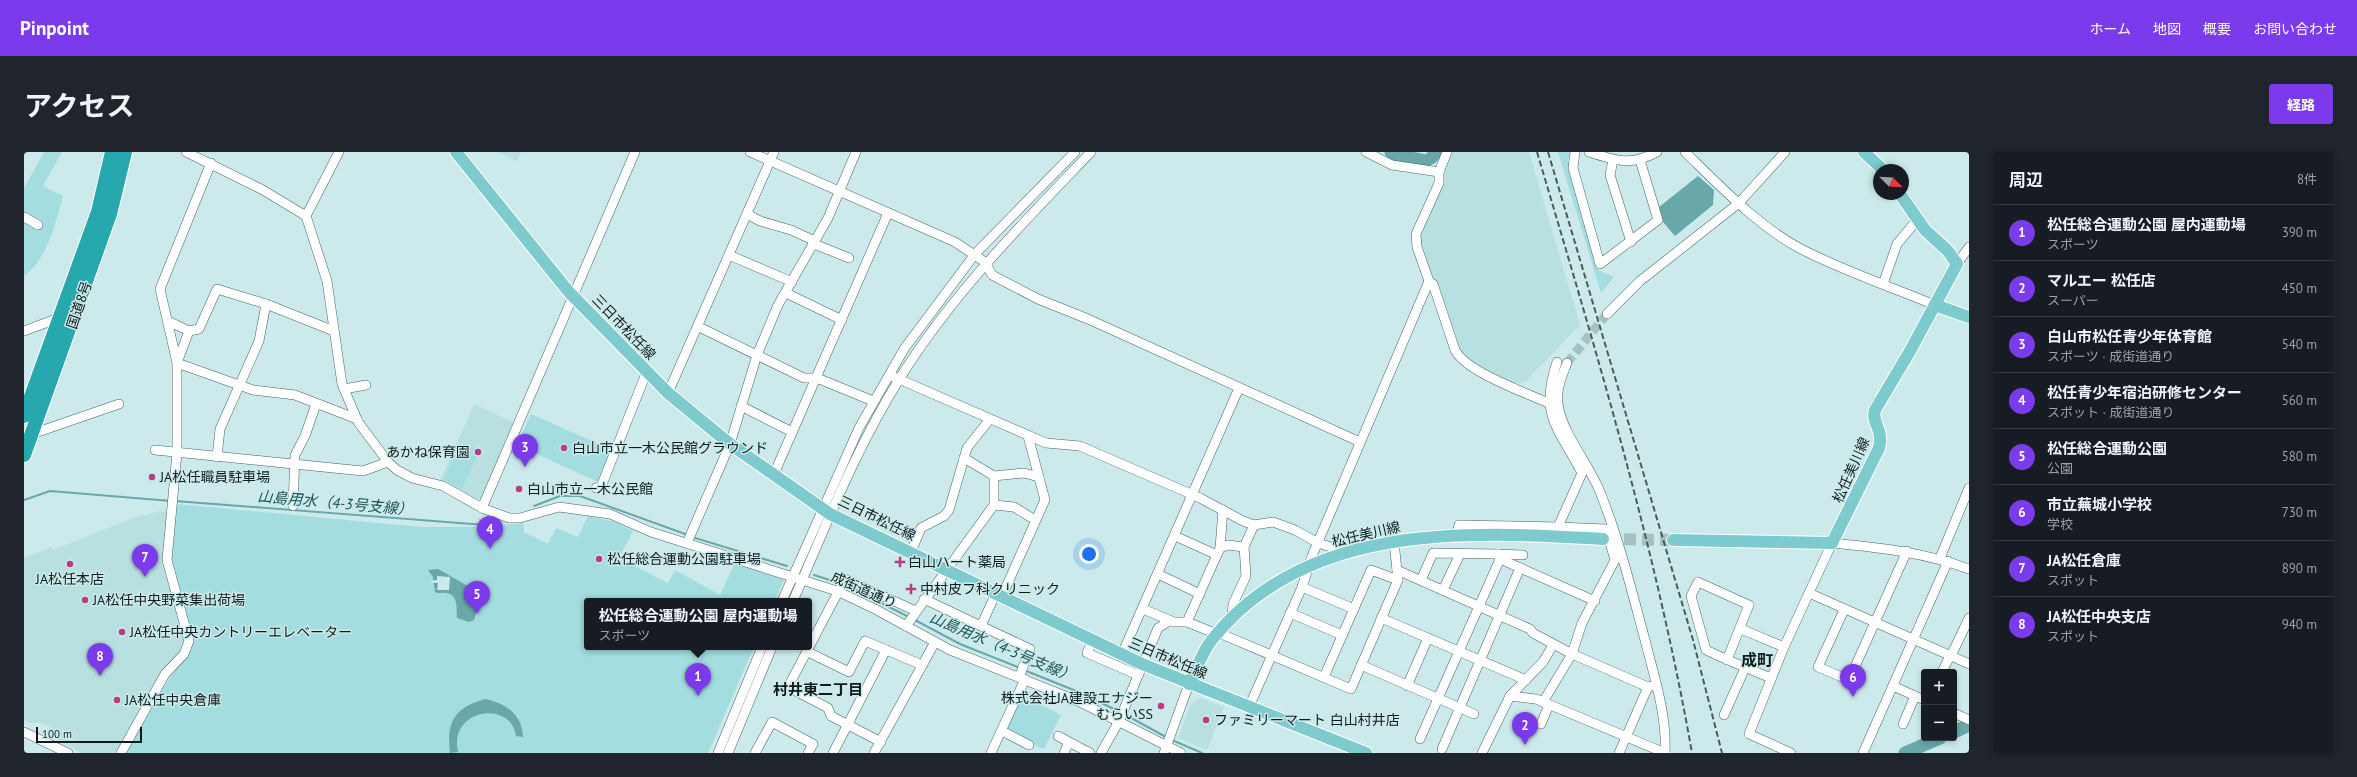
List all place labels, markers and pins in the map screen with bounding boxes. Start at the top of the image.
pin: 3 [512,434,538,467]
place label: 白山市立一木公民館グラウンド [572,439,768,457]
place label: あかね保育園 [386,443,470,461]
marker: 白山市立一木公民館グラウンド [559,443,569,453]
marker: あかね保育園 [473,447,483,457]
place label: JA松任職員駐車場 [159,468,270,486]
marker: JA松任職員駐車場 [147,472,157,482]
place label: 白山市立一木公民館 [527,480,653,498]
marker: 白山市立一木公民館 [514,484,524,494]
pin: 4 [477,516,503,549]
pin: 7 [132,544,158,577]
place label: 松任総合運動公園駐車場 [607,550,761,568]
place label: 白山ハート薬局 [908,553,1006,571]
marker: 松任総合運動公園駐車場 [594,554,604,564]
marker: 白山ハート薬局 [895,557,905,567]
marker: JA松任本店 [65,559,75,569]
place label: JA松任本店 [35,570,104,588]
place label: 中村皮フ科クリニック [920,580,1060,598]
pin: 5 [464,581,490,614]
marker: 中村皮フ科クリニック [905,583,917,595]
place label: JA松任中央野菜集出荷場 [92,591,245,609]
marker: JA松任中央野菜集出荷場 [80,595,90,605]
place label: JA松任中央カントリーエレベーター [129,623,352,641]
marker: JA松任中央カントリーエレベーター [117,627,127,637]
pin: 8 [87,643,113,676]
pin: 1 [685,663,711,696]
pin: 6 [1840,664,1866,697]
place label: 株式会社JA建設エナジー むらいSS [1001,689,1153,723]
place label: JA松任中央倉庫 [124,691,221,709]
marker: JA松任中央倉庫 [112,695,122,705]
marker: 株式会社JA建設エナジー むらいSS [1156,701,1166,711]
place label: ファミリーマート 白山村井店 [1214,711,1400,729]
pin: 2 [1512,712,1538,745]
marker: ファミリーマート 白山村井店 [1201,715,1211,725]

